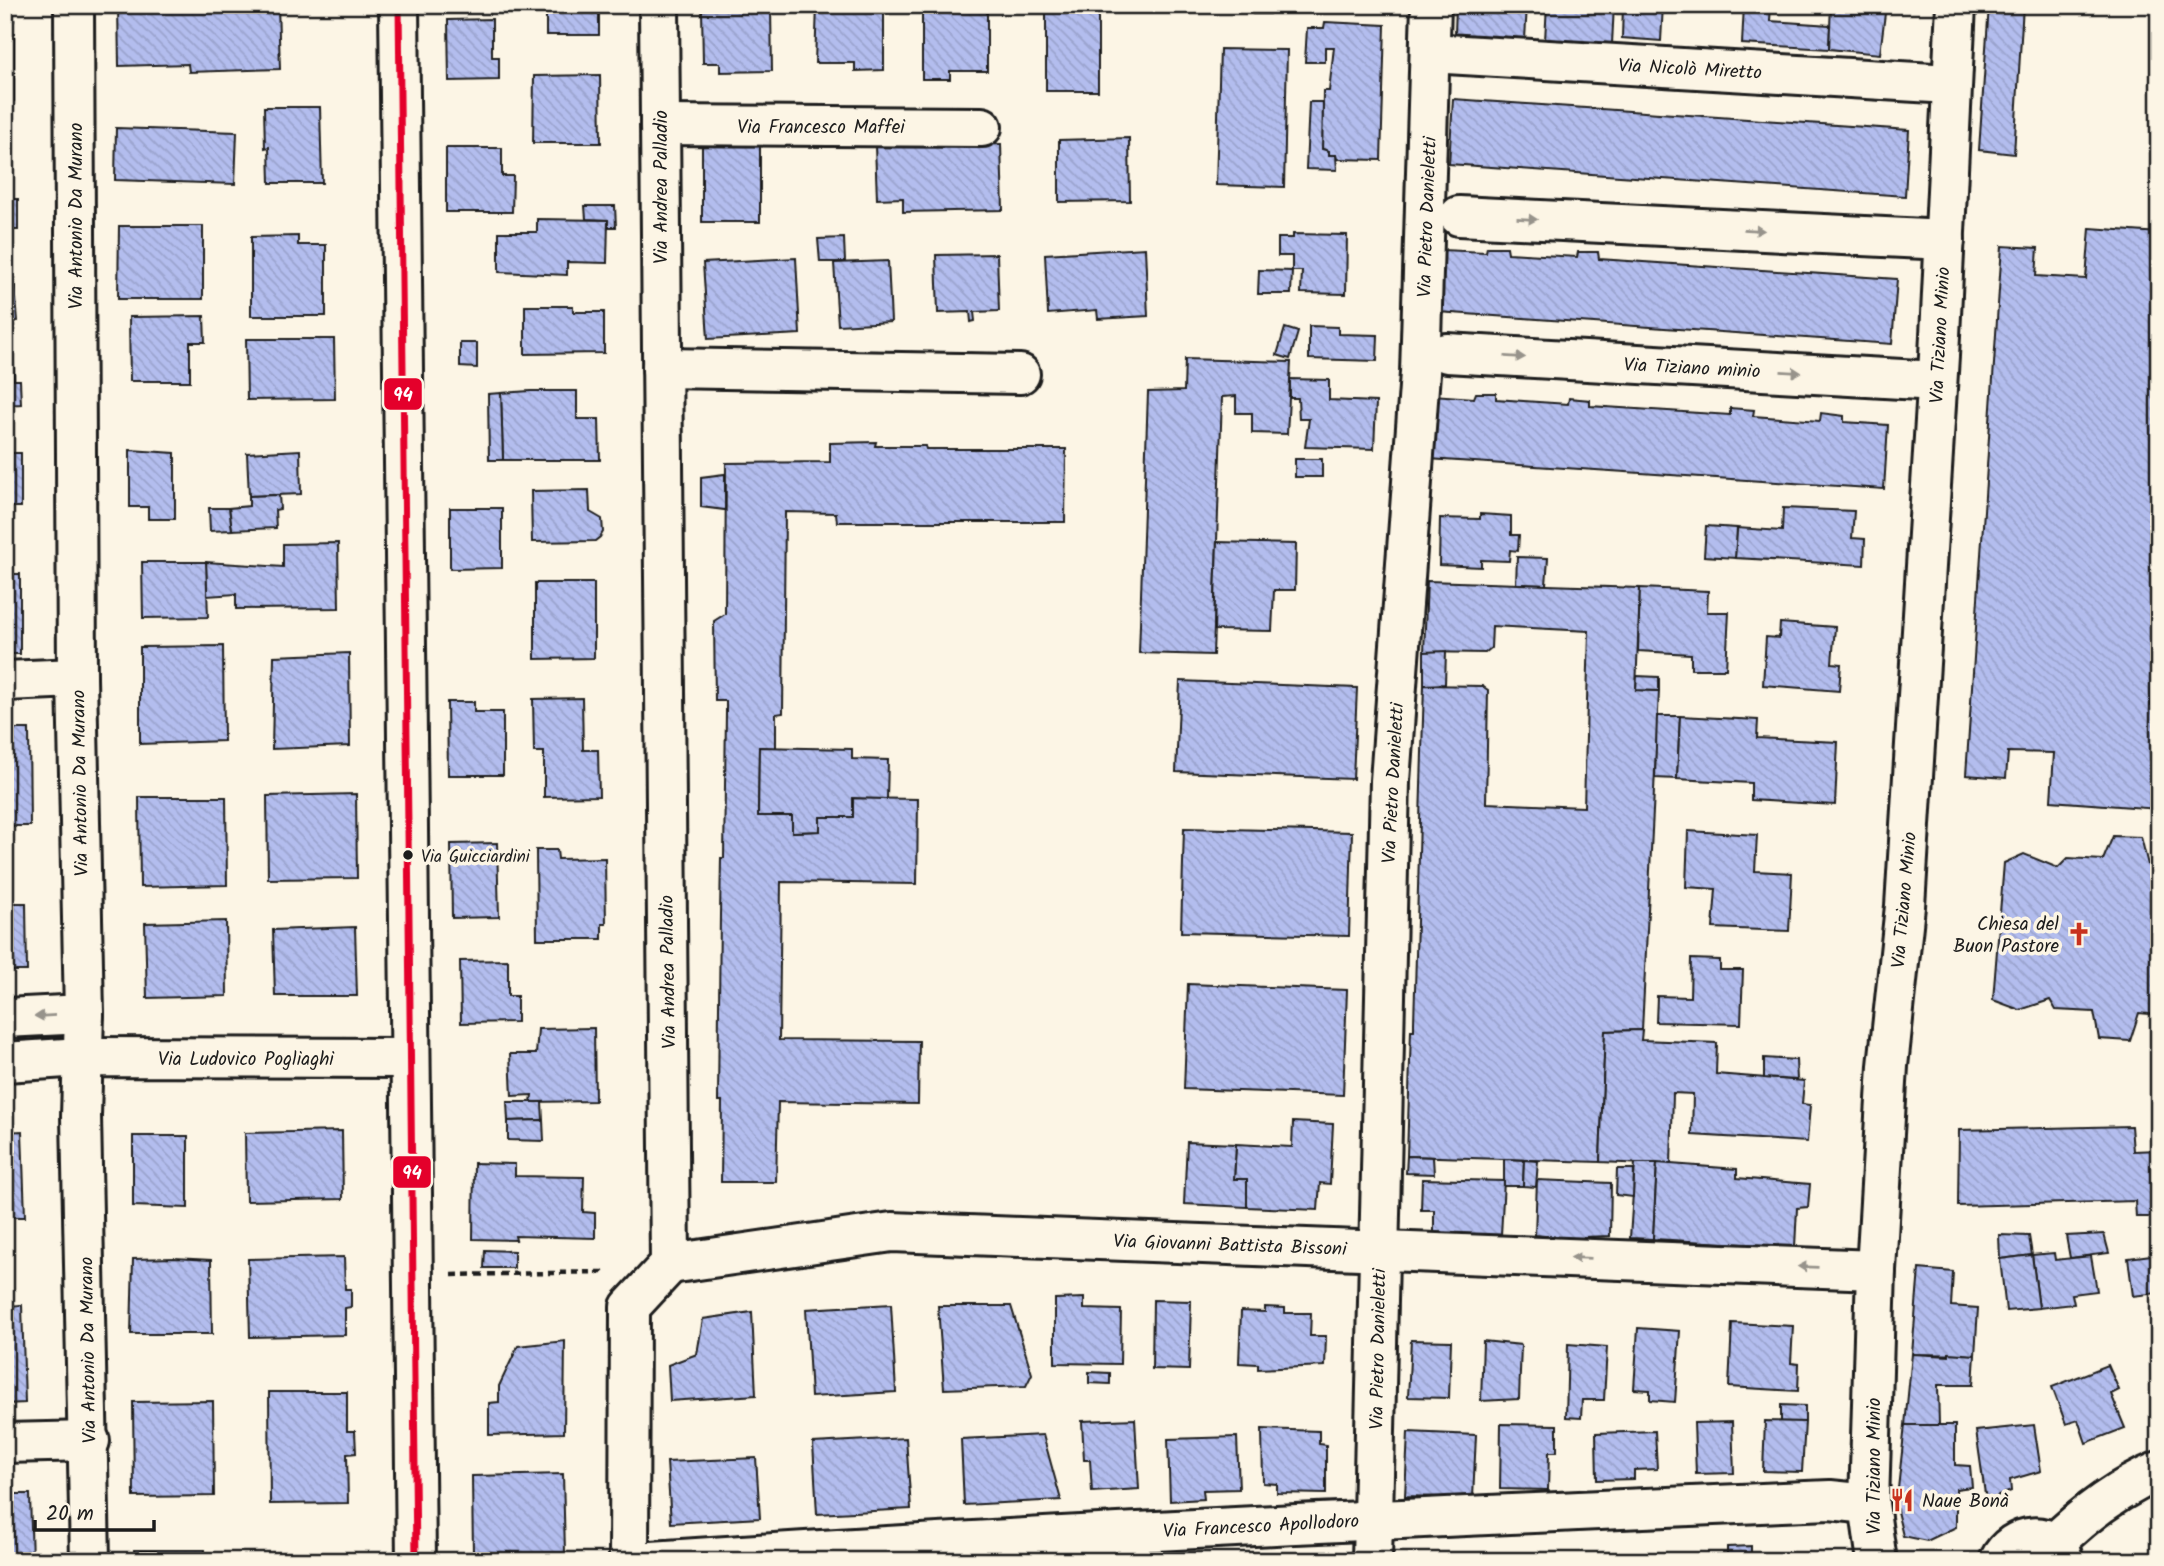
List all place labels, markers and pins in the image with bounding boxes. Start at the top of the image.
place label: Via Guicciardini [421,844,531,871]
marker: Via Guicciardini [401,848,415,862]
place label: Chiesa del Buon Pastore [1953,910,2059,962]
church icon: Chiesa del Buon Pastore [2065,920,2093,948]
restaurant icon: Naue Bonà [1888,1486,1916,1514]
place label: Naue Bonà [1922,1487,2009,1517]

